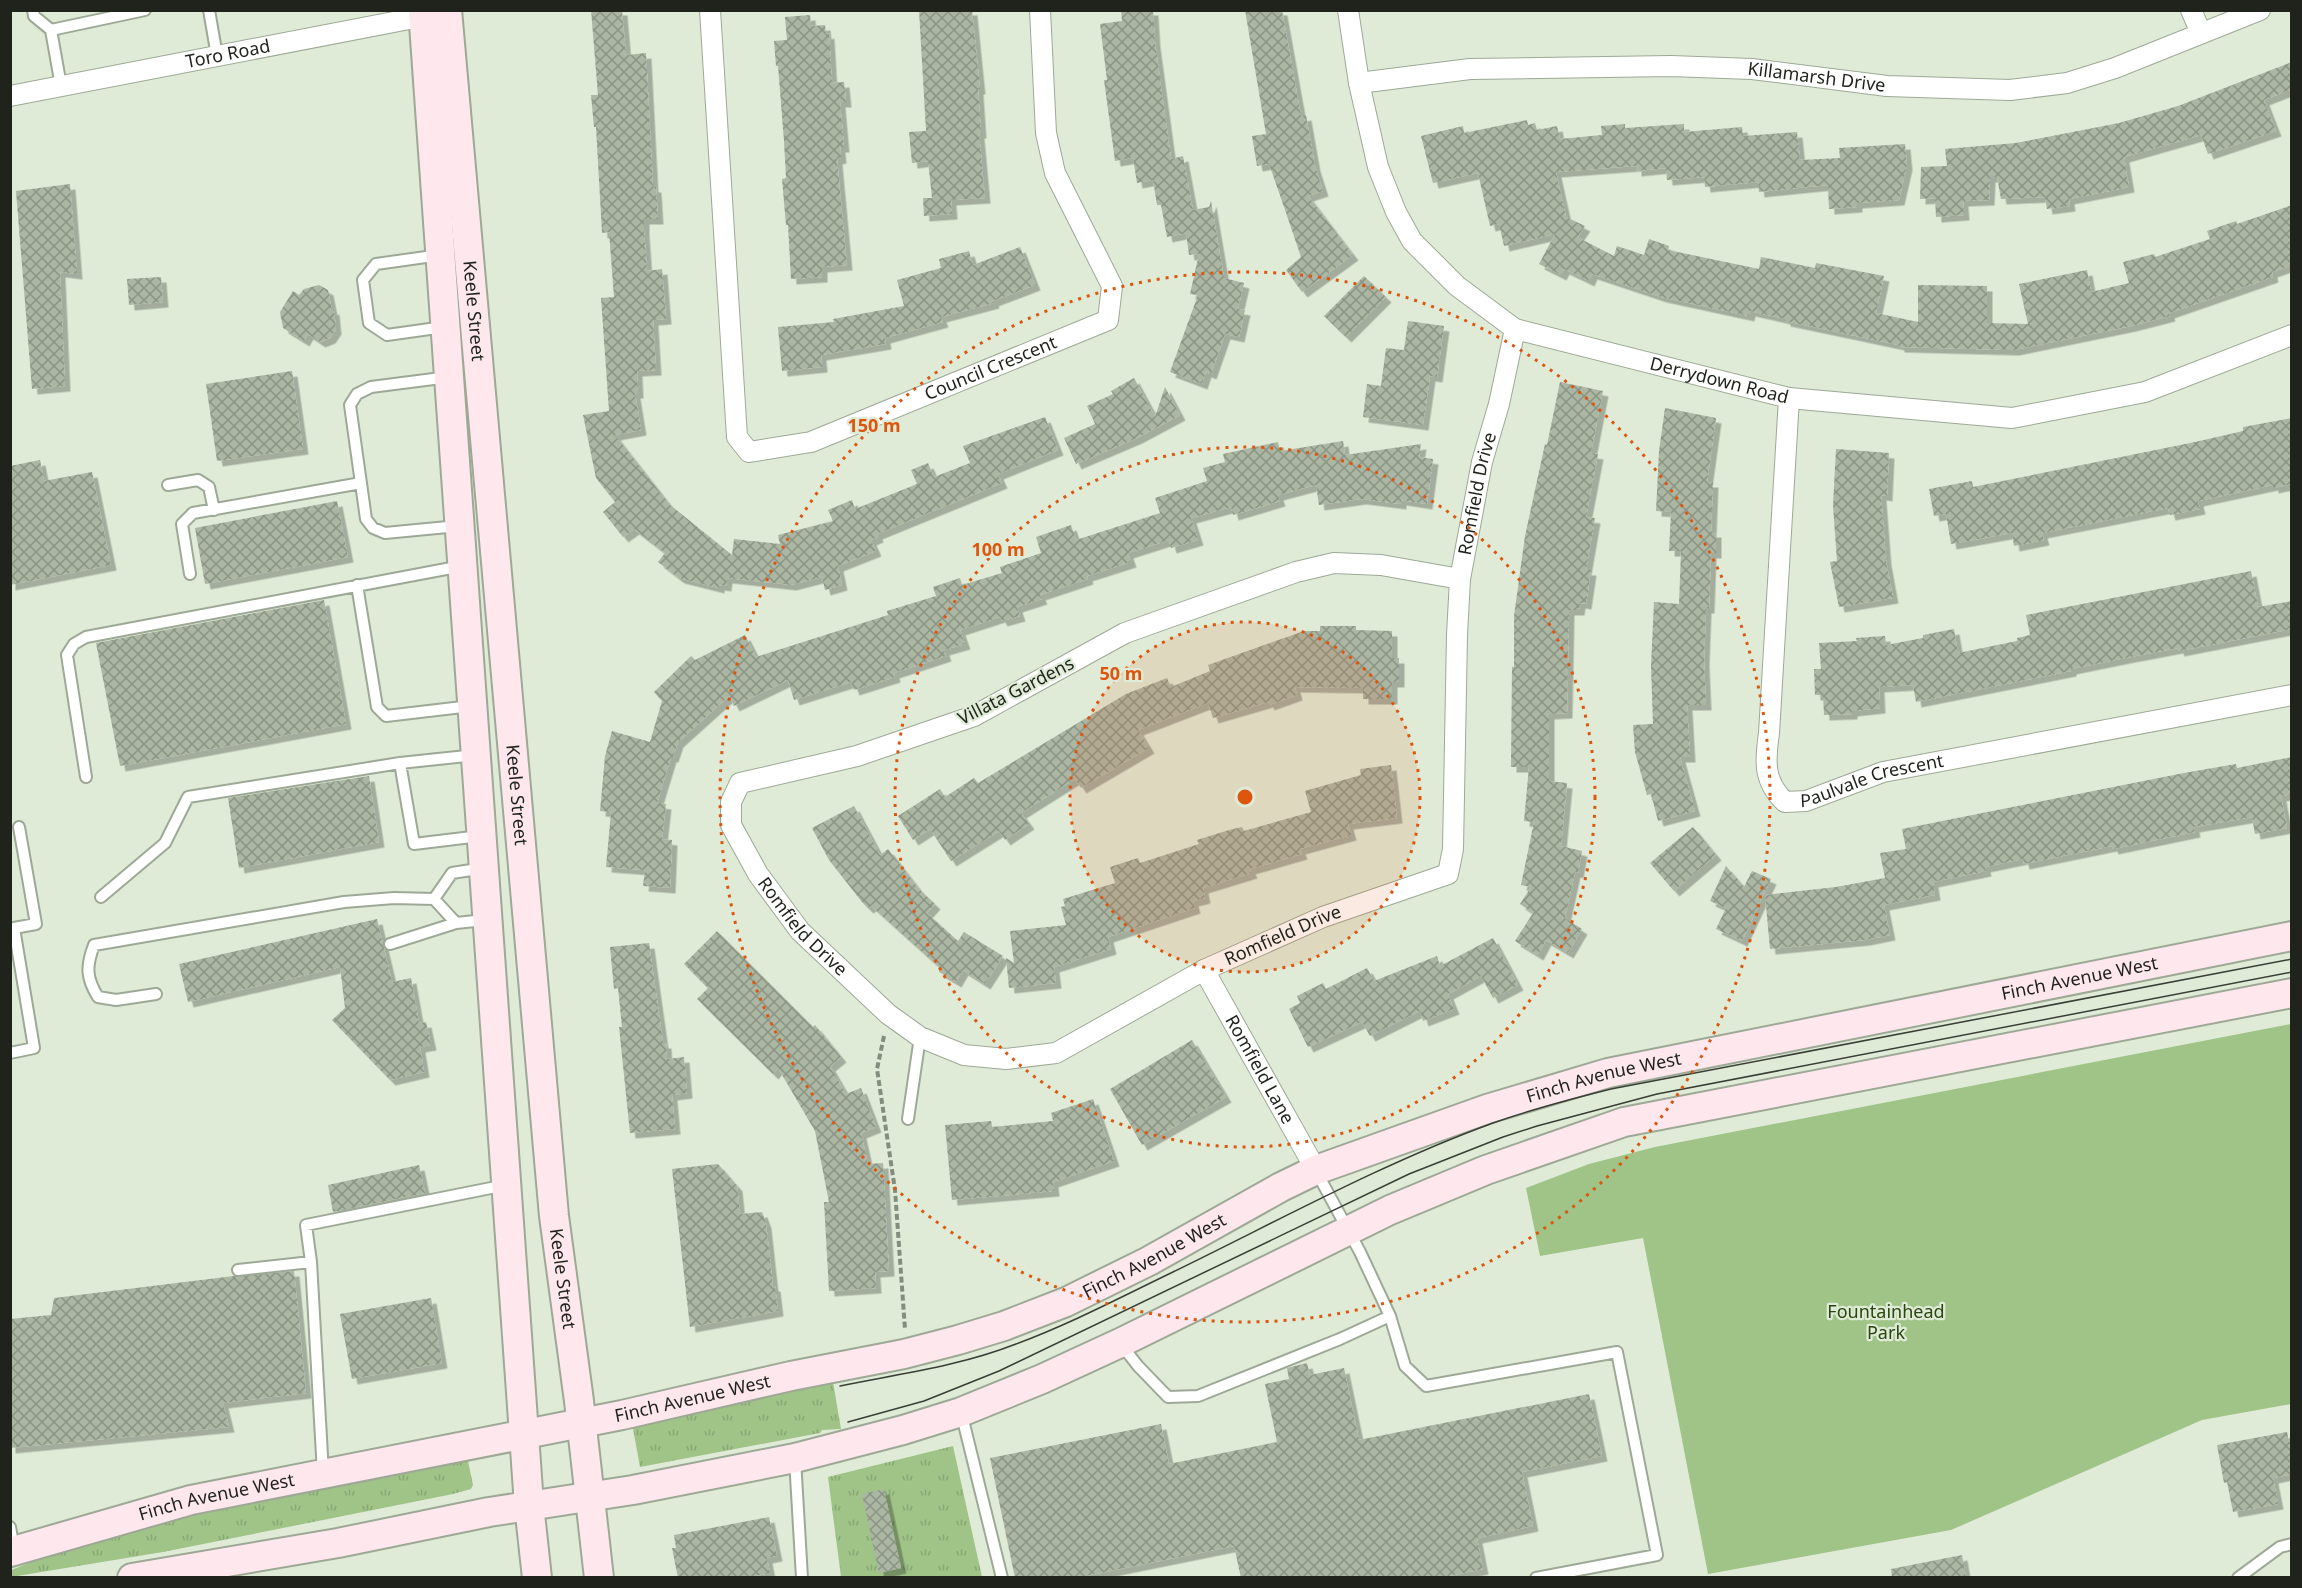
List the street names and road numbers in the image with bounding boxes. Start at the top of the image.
street label: Toro Road [184,33,272,73]
street label: Killamarsh Drive [1746,56,1887,97]
street label: Keele Street [458,259,491,363]
street label: Council Crescent [920,329,1060,405]
street label: Derrydown Road [1648,350,1791,408]
street label: Romfield Drive [1452,429,1501,557]
street label: Villata Gardens [953,651,1078,730]
street label: Keele Street [501,743,534,847]
street label: Paulvale Crescent [1800,748,1946,812]
street label: Romfield Drive [753,872,853,981]
street label: Romfield Drive [1220,899,1344,970]
street label: Finch Avenue West [1999,950,2160,1005]
street label: Romfield Lane [1220,1010,1301,1128]
street label: Finch Avenue West [1523,1046,1684,1108]
street label: Finch Avenue West [1078,1207,1230,1303]
street label: Keele Street [545,1227,582,1331]
street label: Finch Avenue West [612,1368,773,1427]
street label: Finch Avenue West [136,1467,297,1525]

